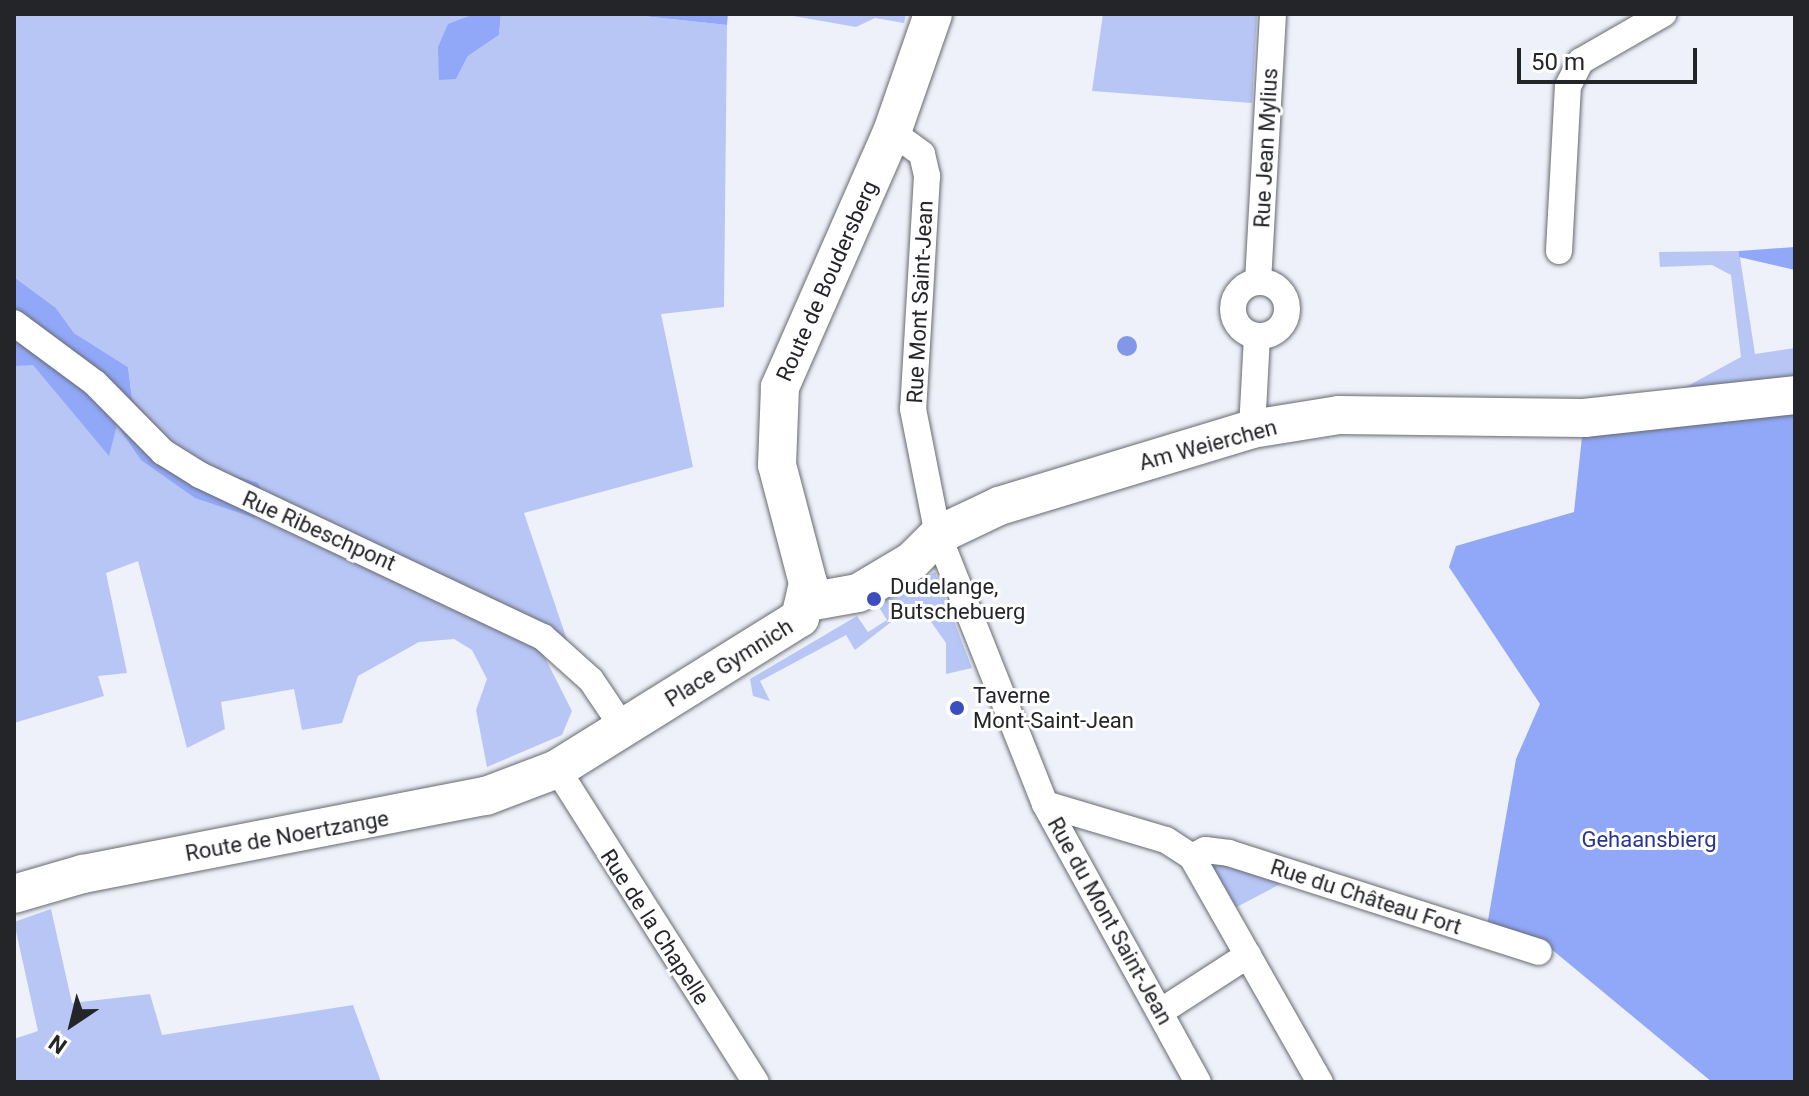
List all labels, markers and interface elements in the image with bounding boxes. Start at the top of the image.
scale bar [1521,32,1701,82]
text: 50 m [1531,48,1585,76]
street label: Rue Jean Mylius [1249,67,1283,229]
street label: Route de Boudersberg [771,177,883,385]
street label: Rue Mont Saint-Jean [902,200,938,404]
street label: Am Weierchen [1136,414,1280,476]
street label: Rue Ribeschpont [238,485,400,577]
place label: Dudelange, Butschebuerg [890,573,1025,624]
marker: Dudelange, Butschebuerg [865,590,883,608]
street label: Place Gymnich [660,613,798,713]
place label: Taverne Mont-Saint-Jean [973,682,1134,734]
marker: Taverne Mont-Saint-Jean [948,699,966,717]
street label: Route de Noertzange [183,805,391,867]
street label: Rue du Mont Saint-Jean [1042,813,1178,1029]
park label: Gehaansbierg [1581,827,1717,853]
street label: Rue de la Chapelle [595,844,715,1010]
street label: Rue du Château Fort [1267,854,1465,940]
north arrow [32,984,112,1064]
text: N [44,1029,71,1059]

